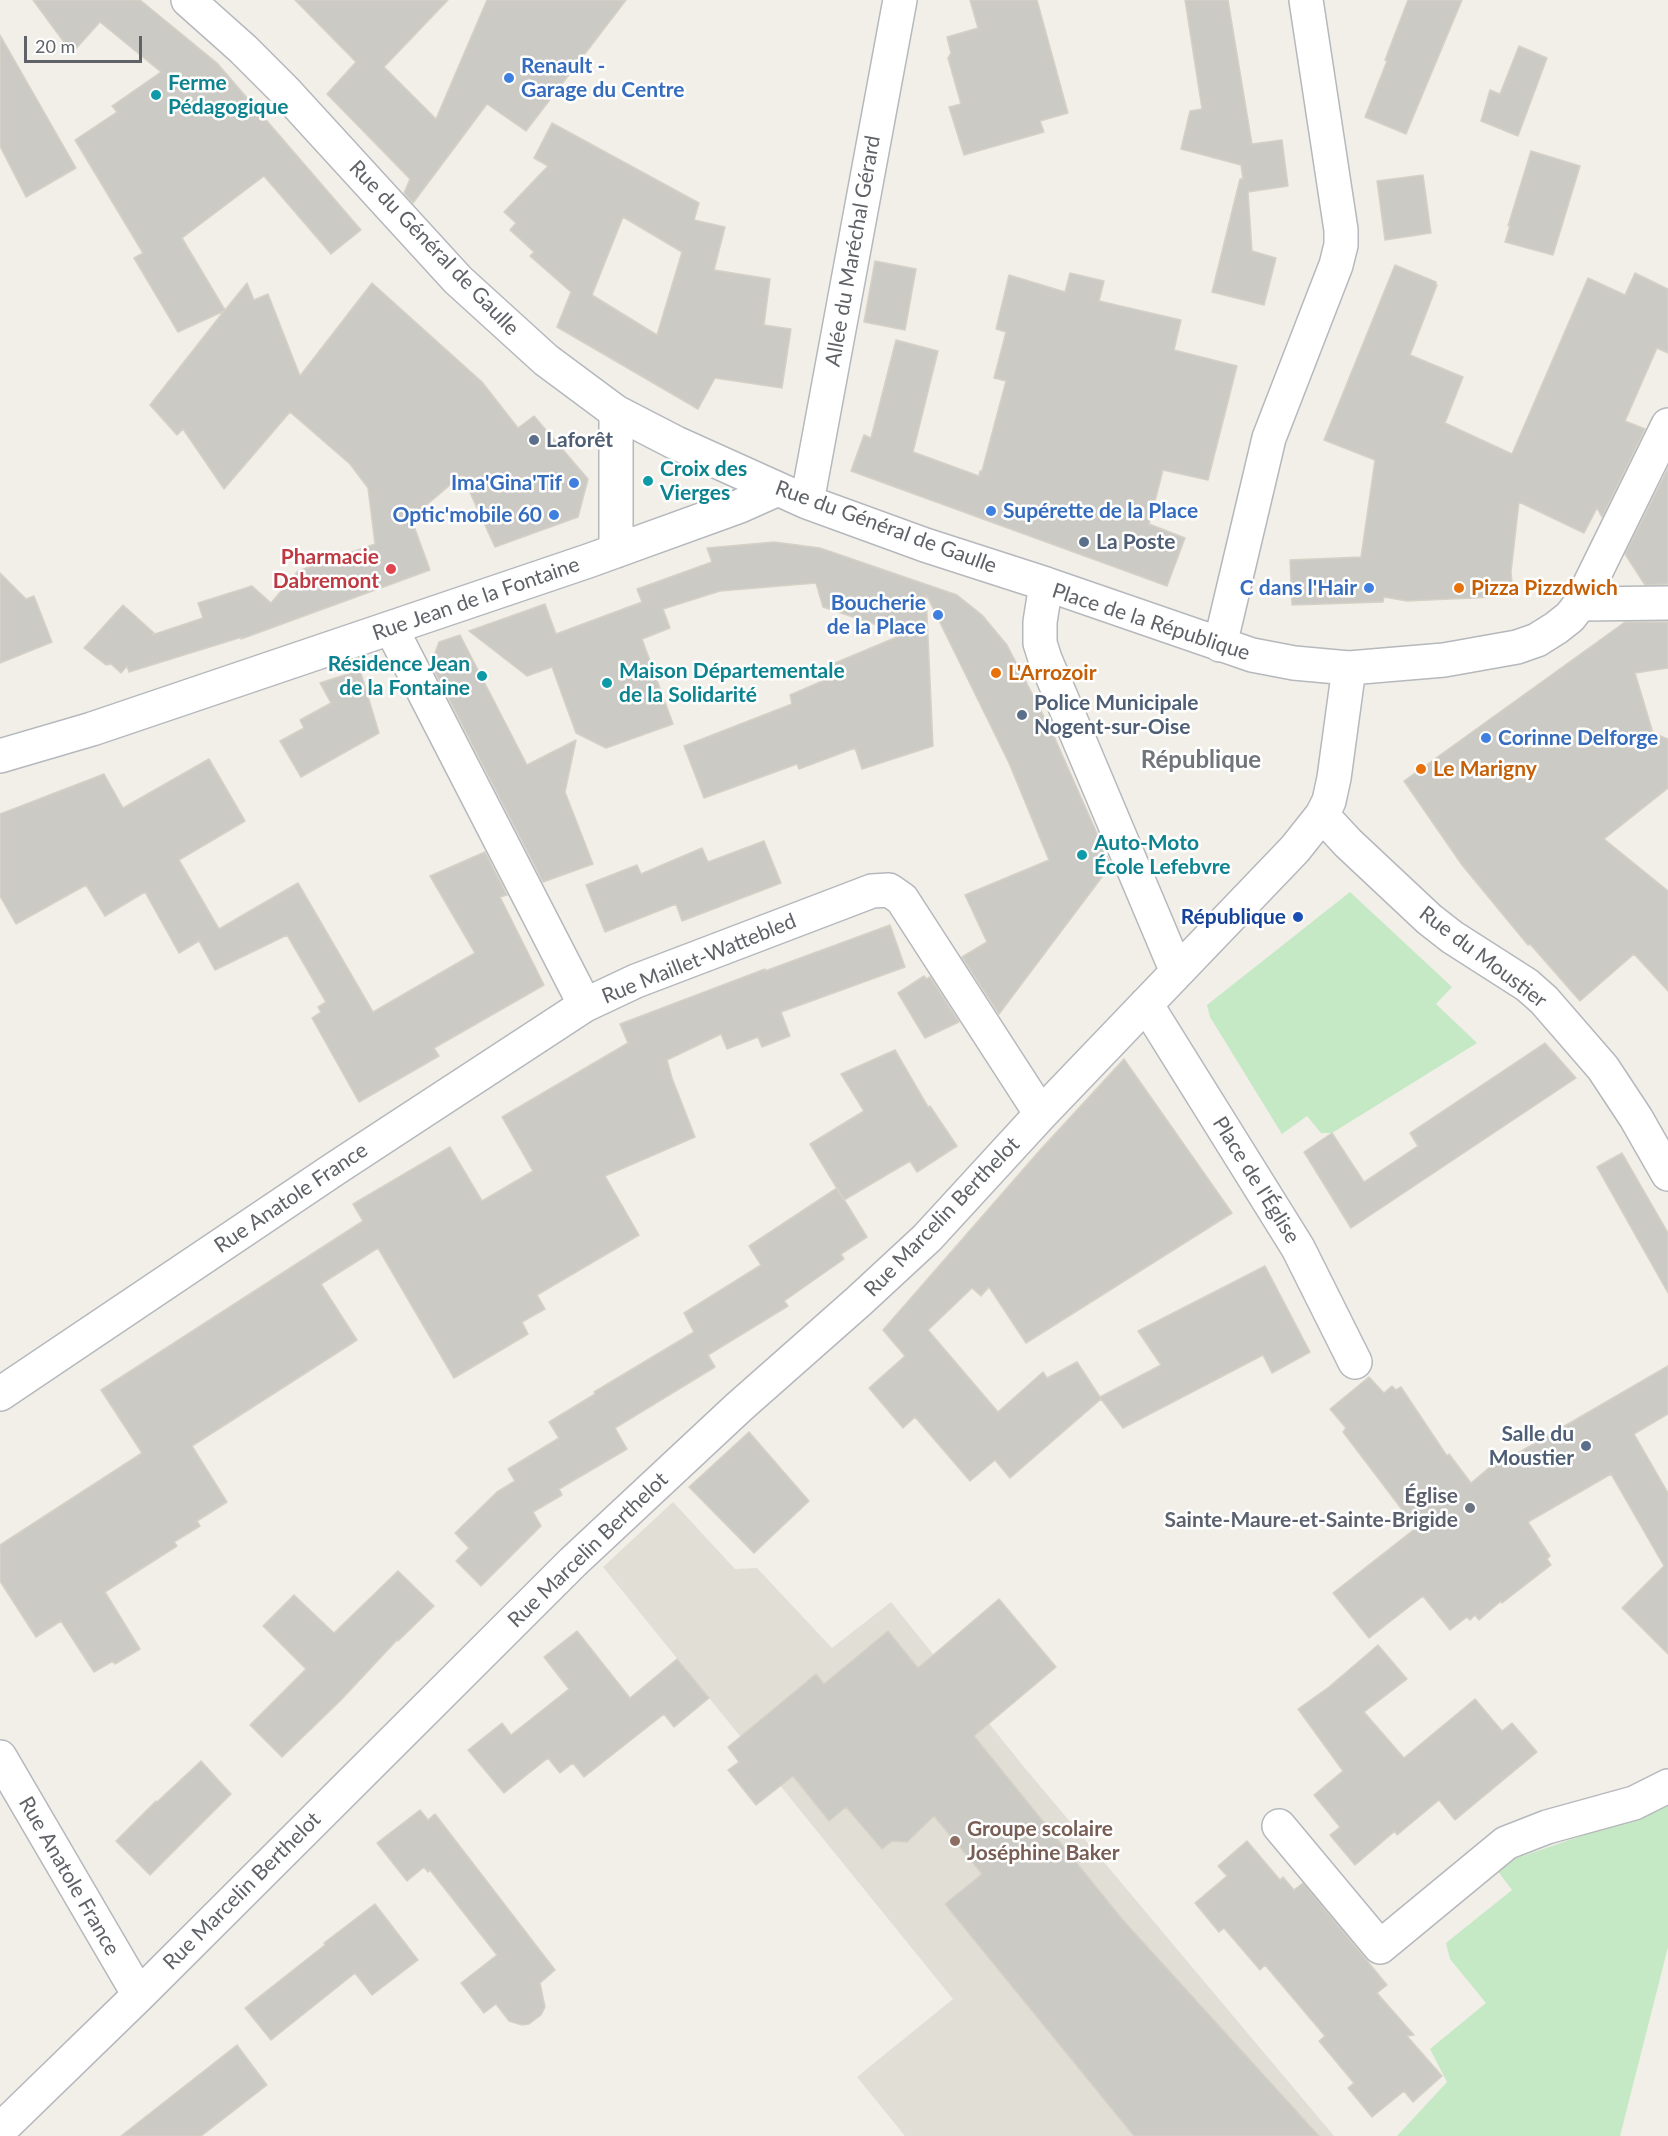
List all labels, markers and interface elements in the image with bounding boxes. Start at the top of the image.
scale bar [27,24,146,62]
text: 20 m [35,35,75,57]
place label: Renault - Garage du Centre [521,53,684,103]
place label: Ferme Pédagogique [168,70,289,120]
marker: Renault - Garage du Centre [502,71,516,85]
marker: Ferme Pédagogique [149,88,163,102]
street label: Allée du Maréchal Gérard [820,134,886,368]
street label: Rue du Général de Gaulle [344,155,524,341]
place label: Laforêt [546,427,613,453]
marker: Laforêt [527,433,541,447]
place label: Croix des Vierges [660,456,747,506]
place label: Ima'Gina'Tif [451,470,562,496]
marker: Croix des Vierges [641,474,655,488]
street label: Rue du Général de Gaulle [772,475,1000,579]
marker: Ima'Gina'Tif [567,476,581,490]
place label: Supérette de la Place [1003,498,1198,524]
place label: Optic'mobile 60 [393,502,542,528]
marker: Supérette de la Place [984,504,998,518]
marker: Optic'mobile 60 [547,508,561,522]
place label: La Poste [1096,529,1175,555]
marker: La Poste [1077,535,1091,549]
place label: Pharmacie Dabremont [273,544,379,594]
street label: Rue Jean de la Fontaine [369,552,583,646]
marker: Pharmacie Dabremont [384,562,398,576]
place label: C dans l'Hair [1240,575,1357,601]
place label: Pizza Pizzdwich [1471,575,1618,601]
street label: Place de la République [1049,578,1253,666]
marker: C dans l'Hair [1362,581,1376,595]
marker: Pizza Pizzdwich [1452,581,1466,595]
place label: Boucherie de la Place [827,590,926,640]
marker: Boucherie de la Place [931,608,945,622]
place label: Résidence Jean de la Fontaine [328,651,470,701]
place label: Maison Départementale de la Solidarité [619,658,845,708]
place label: L'Arrozoir [1008,660,1096,686]
marker: L'Arrozoir [989,666,1003,680]
marker: Résidence Jean de la Fontaine [475,669,489,683]
marker: Maison Départementale de la Solidarité [600,676,614,690]
place label: Police Municipale Nogent-sur-Oise [1034,690,1199,740]
marker: Police Municipale Nogent-sur-Oise [1015,708,1029,722]
place label: Corinne Delforge [1498,725,1658,751]
marker: Corinne Delforge [1479,731,1493,745]
district label: République [1141,746,1261,774]
place label: Le Marigny [1433,756,1537,782]
marker: Le Marigny [1414,762,1428,776]
place label: Auto-Moto École Lefebvre [1094,830,1231,880]
marker: Auto-Moto École Lefebvre [1075,848,1089,862]
street label: Rue du Moustier [1414,901,1552,1013]
place label: République [1181,904,1286,930]
street label: Rue Maillet-Wattebled [598,908,800,1010]
marker: République [1291,910,1305,924]
street label: Place de l'Église [1207,1112,1305,1248]
street label: Rue Marcelin Berthelot [859,1132,1025,1302]
street label: Rue Anatole France [210,1137,372,1259]
place label: Salle du Moustier [1489,1421,1574,1471]
marker: Salle du Moustier [1579,1439,1593,1453]
street label: Rue Marcelin Berthelot [503,1467,673,1633]
place label: Église Sainte-Maure-et-Sainte-Brigide [1165,1483,1458,1533]
marker: Église Sainte-Maure-et-Sainte-Brigide [1463,1501,1477,1515]
street label: Rue Anatole France [13,1792,125,1960]
street label: Rue Marcelin Berthelot [158,1807,326,1975]
place label: Groupe scolaire Joséphine Baker [967,1816,1119,1866]
marker: Groupe scolaire Joséphine Baker [948,1834,962,1848]

